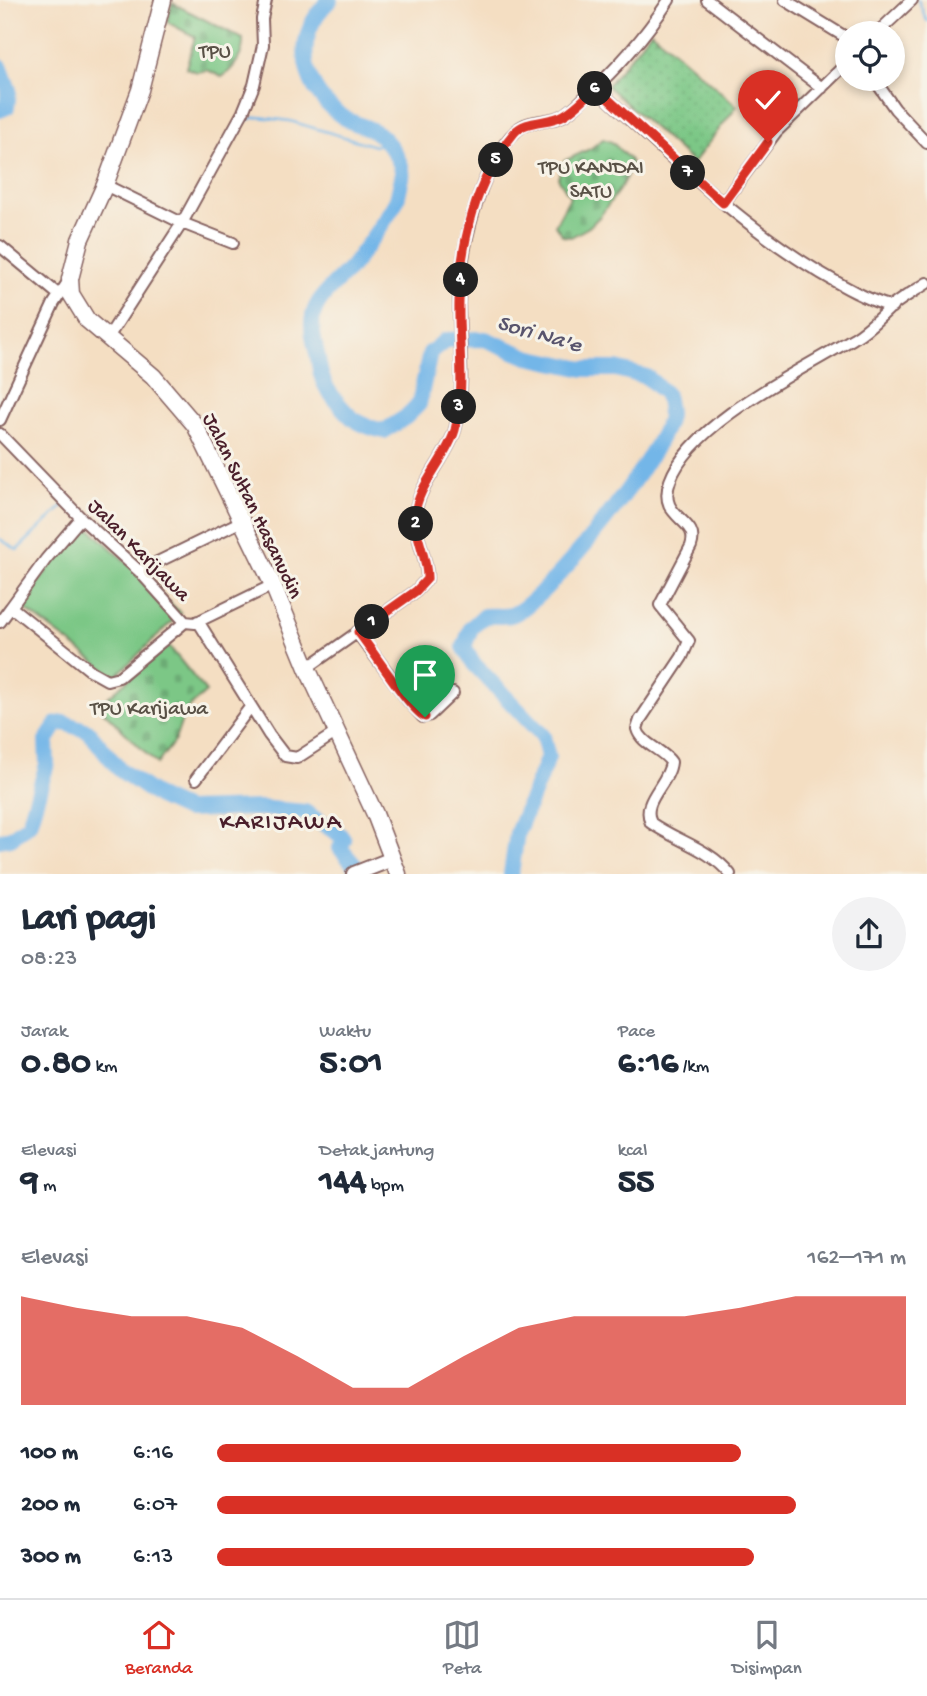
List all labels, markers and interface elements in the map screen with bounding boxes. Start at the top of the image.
map controls [835,21,905,91]
button: locate [835,21,905,91]
park label: TPU [198,41,231,66]
pin [738,70,798,142]
pin: 6 [578,72,612,106]
text: 6 [590,77,599,100]
icon: check [749,81,787,119]
pin: 5 [478,142,514,178]
text: 5 [491,148,501,171]
pin: 7 [670,156,706,190]
park label: TPU KANDAI SATU [537,157,644,206]
text: 7 [683,161,692,184]
pin: 4 [444,262,478,298]
text: 4 [456,268,465,291]
water label: Sori Na'e [494,310,585,361]
pin: 3 [442,390,476,424]
text: 3 [454,395,463,418]
street label: Jalan Sultan Hasanudin [195,410,307,603]
street label: Jalan Karijawa [81,495,195,609]
pin: 2 [398,506,434,542]
text: 2 [411,512,420,535]
pin: 1 [354,604,390,640]
text: 1 [368,610,375,633]
pin [395,645,455,717]
icon: arrive [406,656,444,694]
park label: TPU Karijawa [89,698,209,723]
district label: KARIJAWA [219,809,343,838]
button: share [832,897,906,971]
text: Lari pagi [21,898,156,942]
text: 08:23 [21,946,77,973]
text: Jarak [21,1021,67,1044]
text: Waktu [319,1021,371,1044]
text: Pace [618,1021,655,1044]
text: 0.80 [21,1044,91,1085]
text: 5:01 [319,1044,383,1085]
text: 6:16 [618,1044,678,1085]
text: km [91,1056,117,1079]
text: /km [678,1056,709,1079]
text: Elevasi [21,1140,77,1163]
text: Detak jantung [319,1140,434,1163]
text: kcal [618,1140,647,1163]
text: 9 [21,1163,39,1204]
text: 144 [319,1163,367,1204]
text: 55 [618,1163,654,1204]
text: m [39,1175,57,1198]
text: bpm [367,1175,404,1198]
text: Elevasi [21,1245,89,1272]
text: 162–171 m [807,1245,906,1272]
text: 100 m [21,1440,78,1467]
text: 6:16 [133,1440,173,1467]
text: 200 m [21,1492,80,1519]
text: 6:07 [133,1492,177,1519]
text: 300 m [21,1544,81,1571]
text: 6:13 [133,1544,173,1571]
tab: Beranda [125,1616,193,1681]
tab: Peta [443,1616,482,1681]
tab: Disimpan [732,1616,802,1681]

